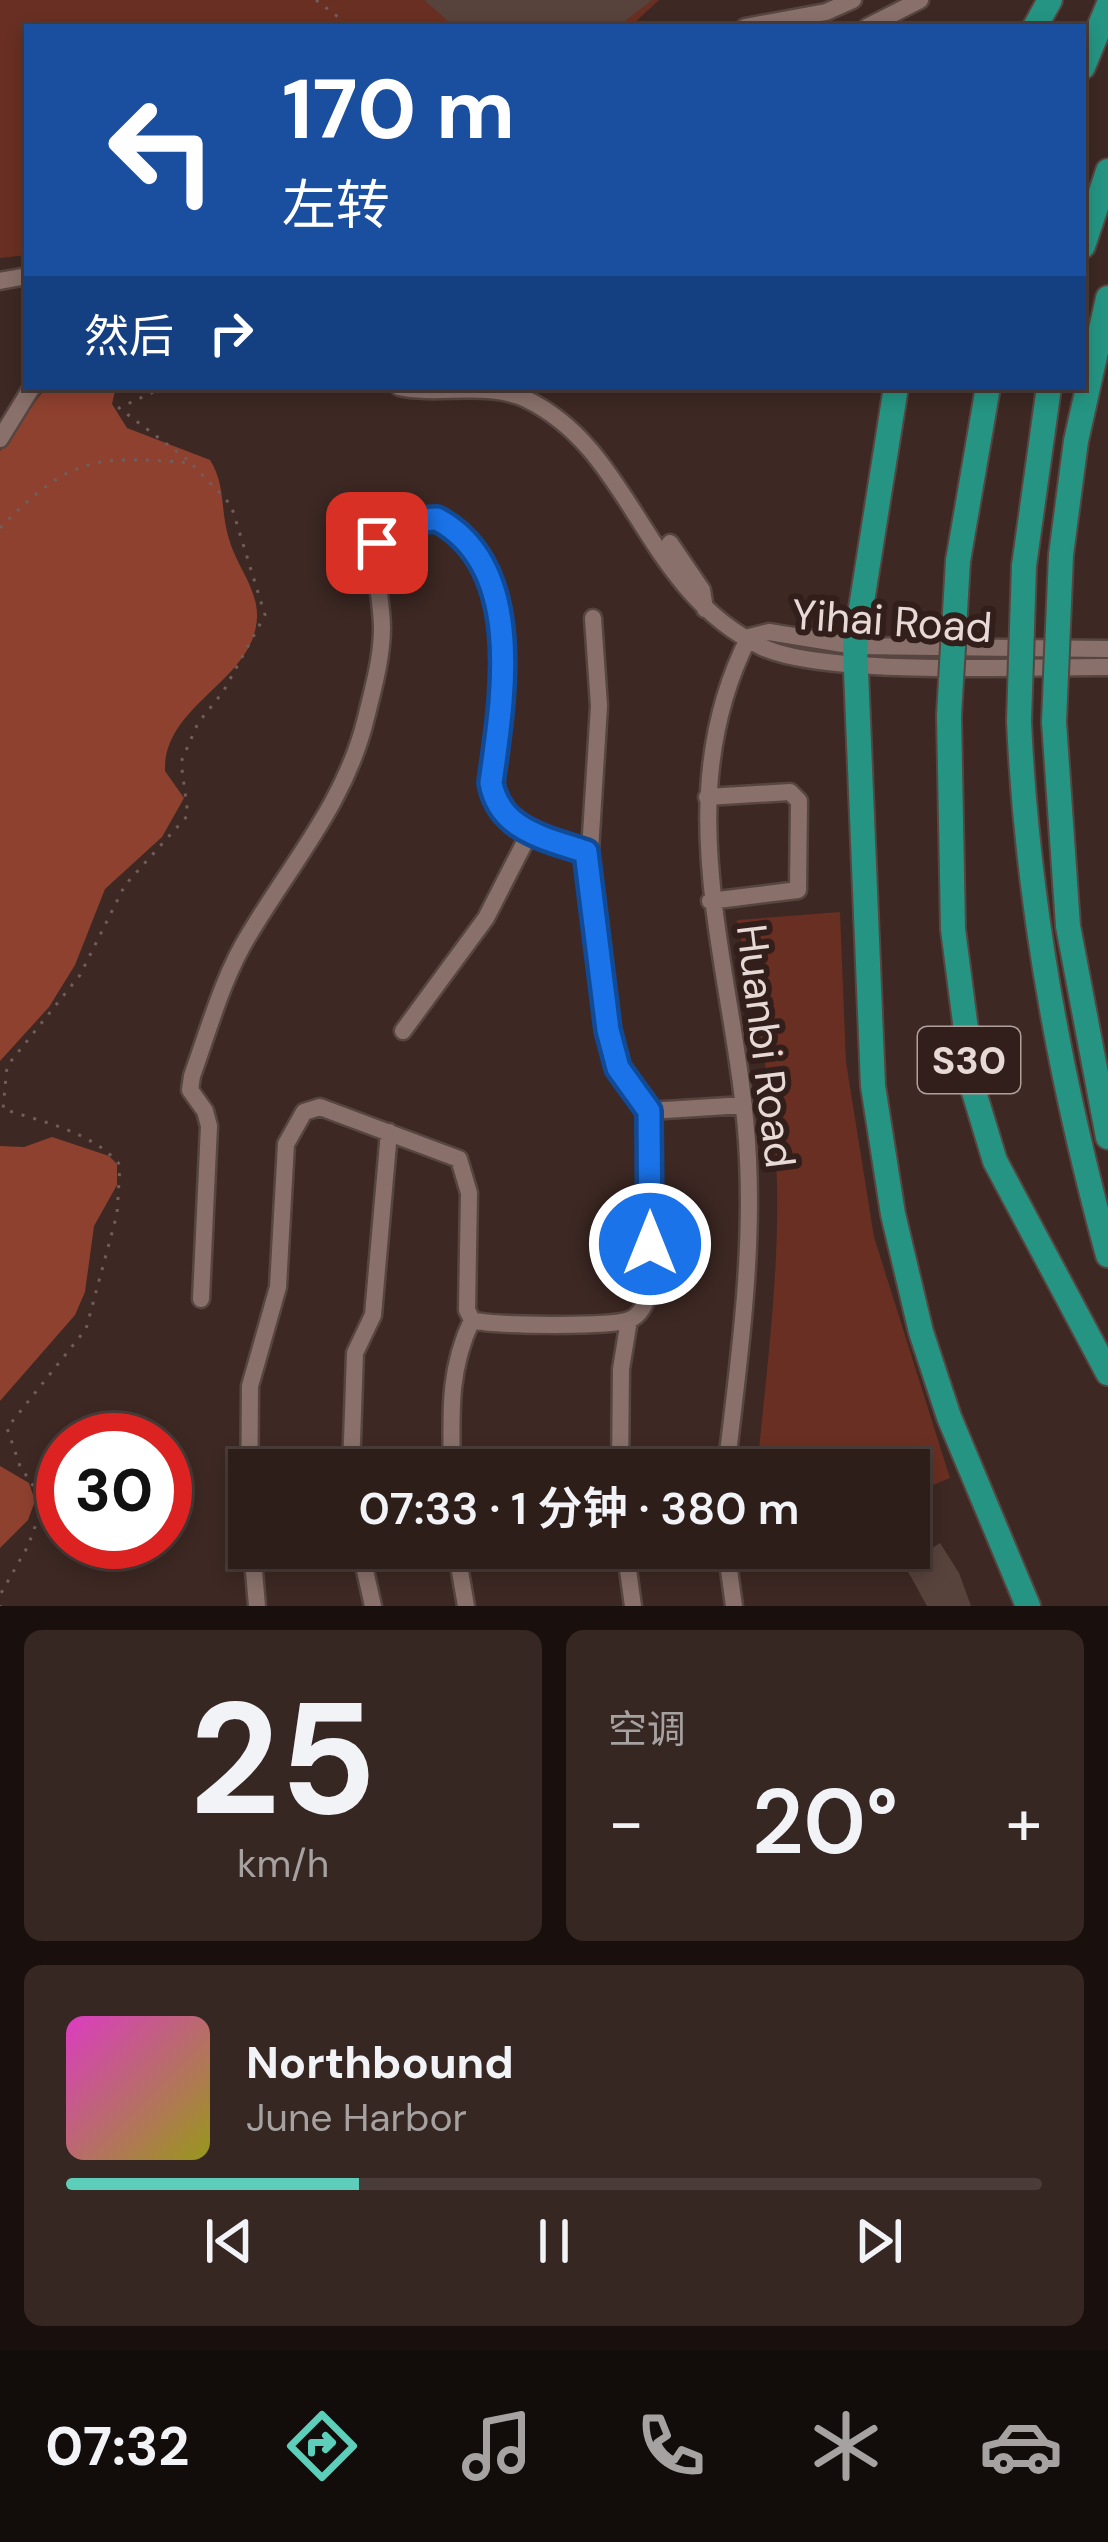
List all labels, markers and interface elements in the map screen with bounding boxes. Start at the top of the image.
text: 170 m [282,55,515,164]
icon: left [84,72,240,228]
text: 左转 [282,170,390,241]
icon: right [198,300,264,366]
text: 然后 [84,307,174,366]
pin [326,492,428,594]
icon: arrive [344,510,410,576]
street label: Yihai Road [790,587,994,655]
street label: Huanbi Road [724,921,808,1171]
road number: S30 [918,1027,1020,1093]
position arrow [587,1181,713,1307]
speed limit sign: 30 [36,1413,192,1569]
text: 07:33 · 1 分钟 · 380 m [359,1479,799,1538]
text: 25 [189,1658,377,1861]
text: 空调 [608,1704,686,1755]
text: 20° [752,1764,898,1881]
text: − [608,1780,644,1865]
text: + [1006,1780,1042,1865]
text: km/h [237,1838,329,1889]
text: Northbound [246,2033,514,2092]
text: June Harbor [246,2092,467,2143]
icon: previous [196,2208,262,2274]
icon: pause [521,2208,587,2274]
icon: next [846,2208,912,2274]
icon: directions [280,2404,364,2488]
icon: music [455,2404,539,2488]
icon: phone [629,2404,713,2488]
icon: climate [804,2404,888,2488]
icon: car [979,2404,1063,2488]
text: 07:32 [45,2411,189,2482]

